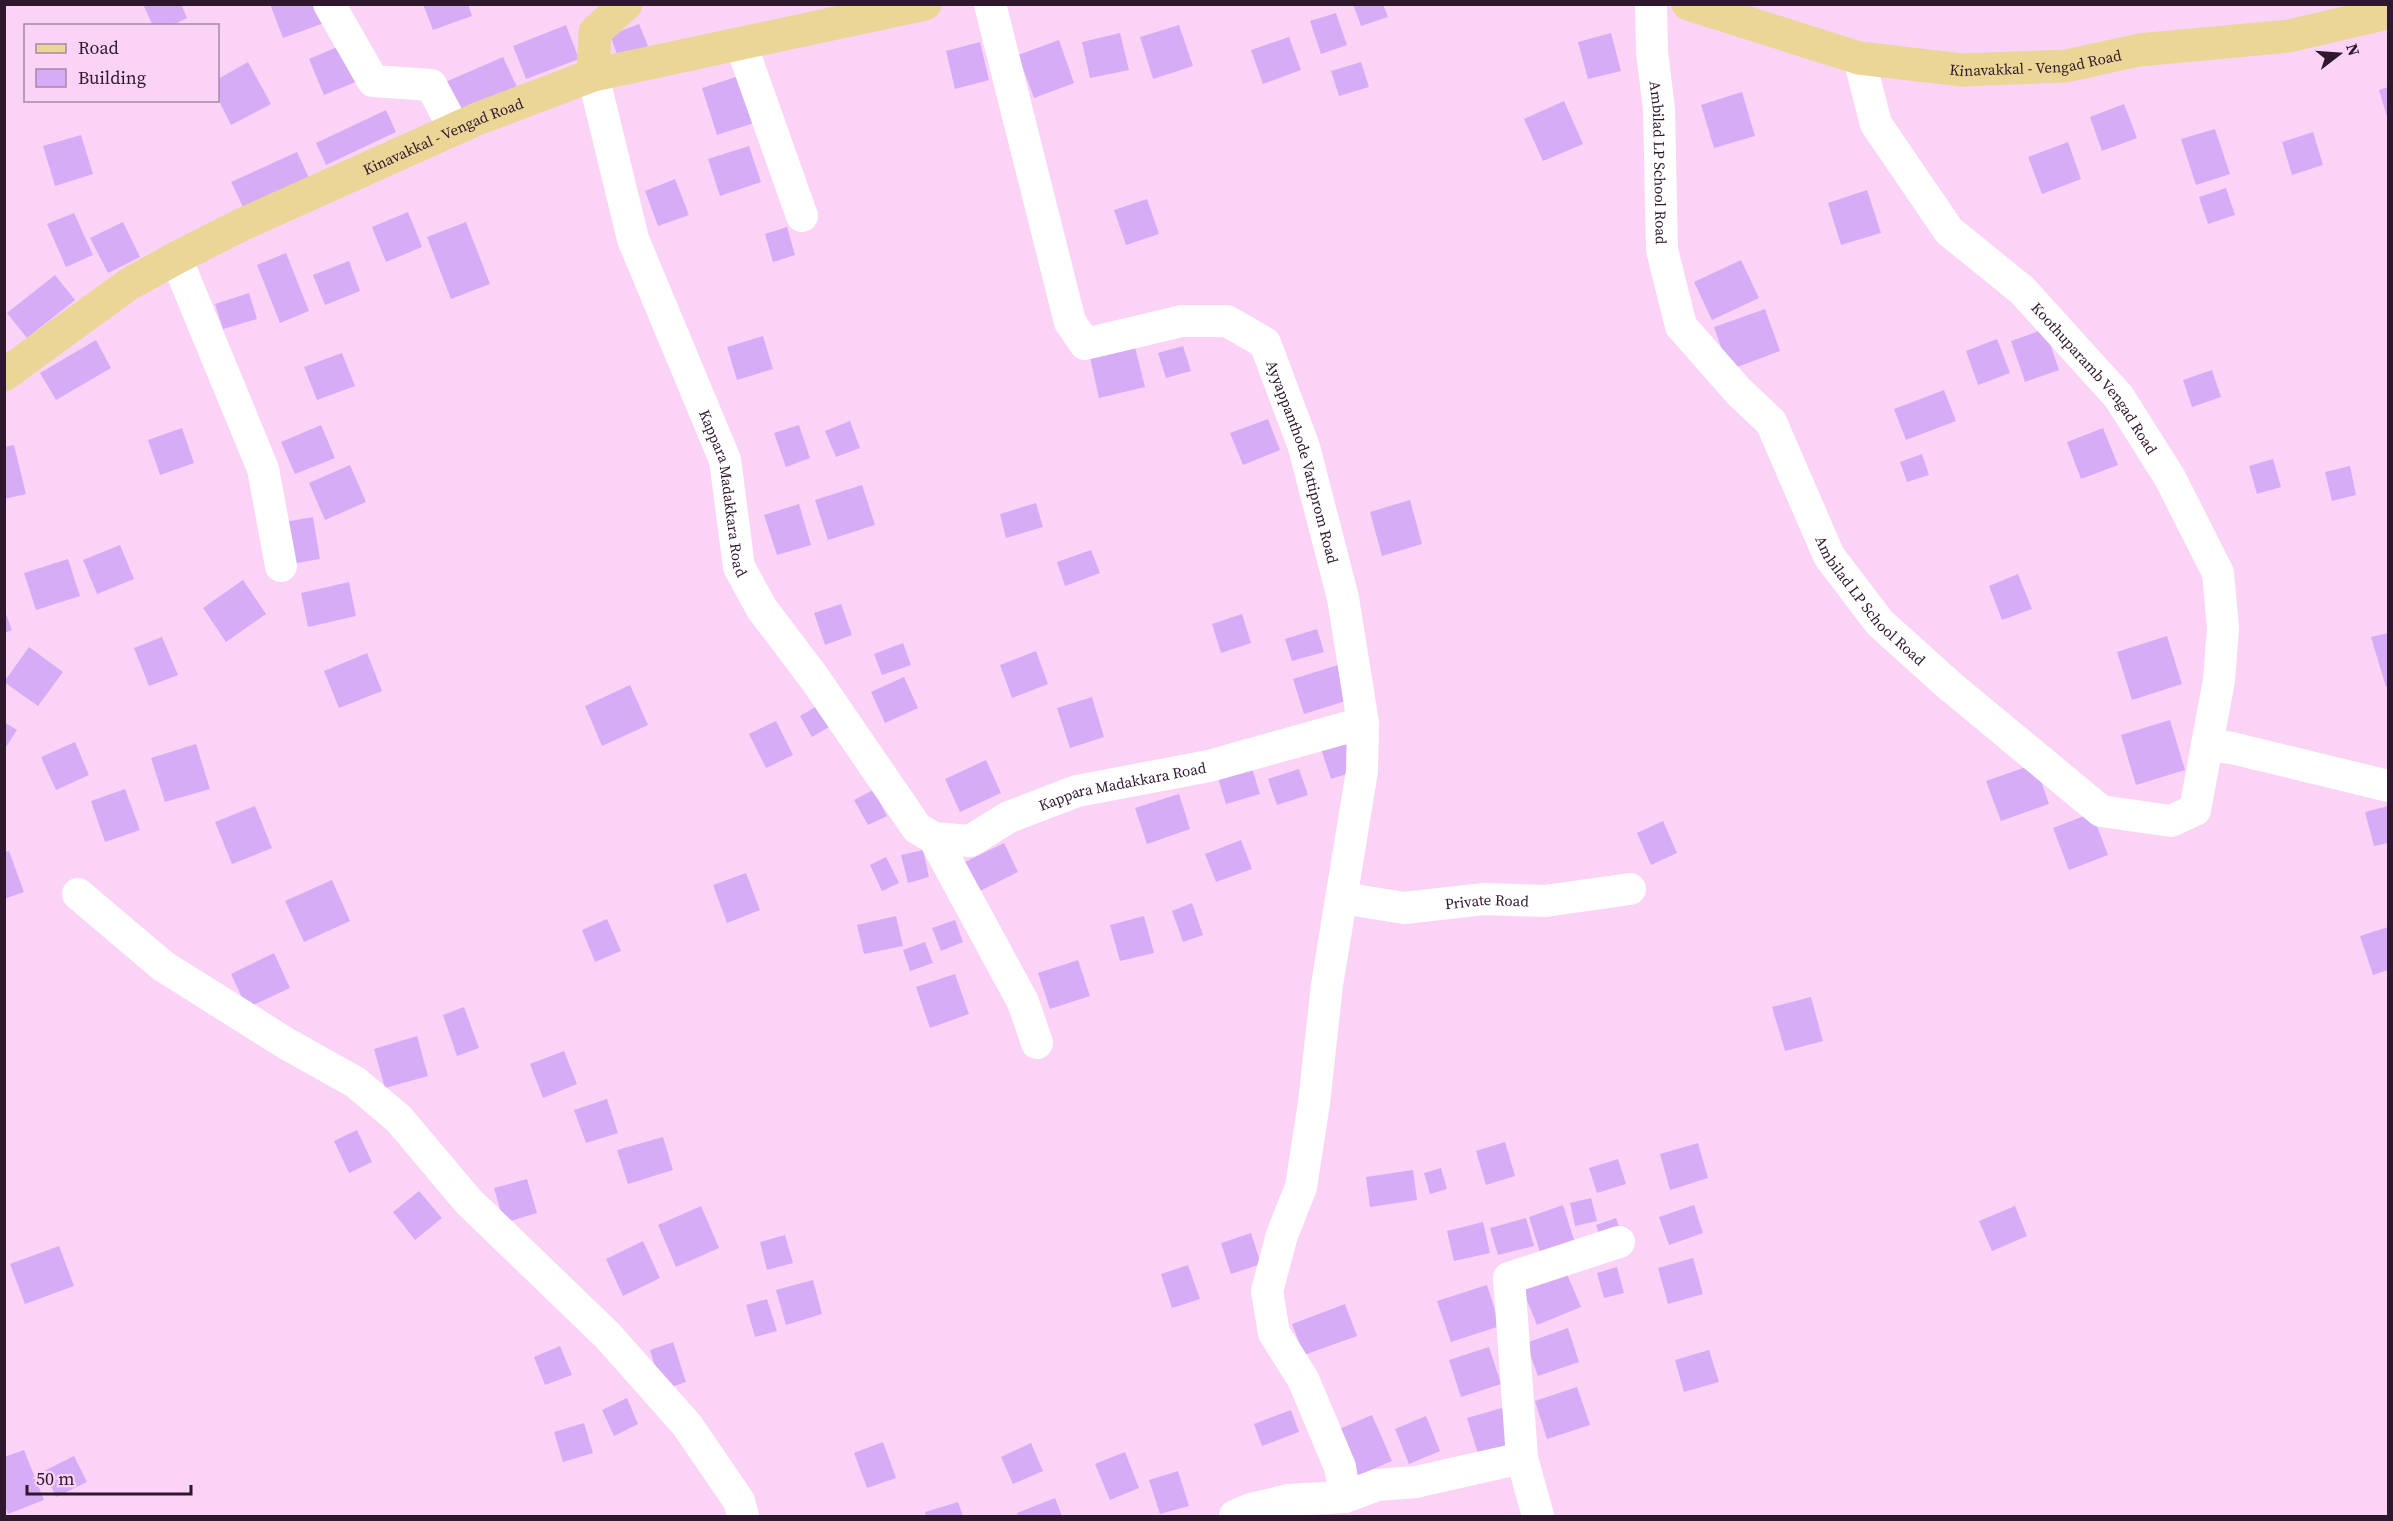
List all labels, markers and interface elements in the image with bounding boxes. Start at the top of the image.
legend [24,24,219,102]
north arrow [2309,24,2369,84]
text: Road [78,35,119,60]
text: N [2341,41,2366,59]
street label: Kinavakkal - Vengad Road [1949,44,2124,81]
text: Building [78,65,146,90]
street label: Ambilad LP School Road [1645,80,1672,245]
street label: Kinavakkal - Vengad Road [359,92,526,179]
street label: Koothuparamb Vengad Road [2027,297,2163,458]
street label: Ayyappanthode Vattiprom Road [1262,357,1344,566]
street label: Kappara Madakkara Road [695,406,753,581]
street label: Ambilad LP School Road [1811,532,1931,670]
street label: Kappara Madakkara Road [1035,756,1208,815]
street label: Private Road [1444,888,1530,914]
scale bar [27,1458,190,1496]
text: 50 m [36,1466,74,1491]

